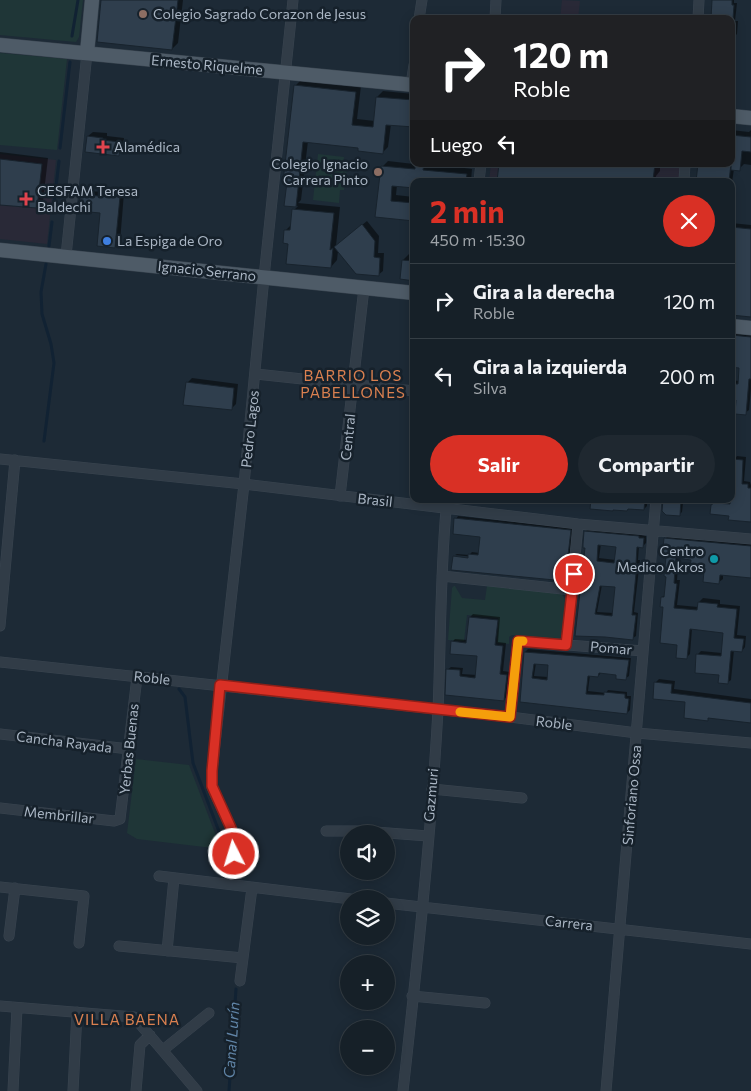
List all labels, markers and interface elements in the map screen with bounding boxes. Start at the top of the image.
place label: Colegio Sagrado Corazon de Jesus [153,5,366,22]
marker: Colegio Sagrado Corazon de Jesus [137,8,149,20]
text: 120 m [513,32,609,75]
icon: right [430,35,495,100]
street label: Ernesto Riquelme [151,51,264,78]
text: Roble [513,75,570,102]
icon: left [493,130,521,158]
text: Luego [430,133,483,156]
place label: Alamédica [114,138,180,155]
marker: Alamédica [96,140,110,154]
place label: Colegio Ignacio Carrera Pinto [271,155,368,188]
marker: Colegio Ignacio Carrera Pinto [372,166,384,178]
place label: CESFAM Teresa Baldechi [37,182,138,215]
marker: CESFAM Teresa Baldechi [19,192,33,206]
text: 2 min [430,192,505,229]
button: close [663,195,715,247]
text: 450 m · 15:30 [430,230,526,249]
place label: La Espiga de Oro [117,232,222,249]
marker: La Espiga de Oro [101,235,113,247]
street label: Ignacio Serrano [157,257,257,284]
text: Gira a la derecha [473,280,615,303]
icon: right [430,287,458,315]
text: 120 m [664,290,715,313]
text: Roble [473,303,515,322]
text: Gira a la izquierda [473,355,627,378]
icon: left [430,362,458,390]
text: 200 m [660,365,715,388]
district label: BARRIO LOS PABELLONES [300,366,406,401]
text: Silva [473,378,507,397]
street label: Pedro Lagos [237,389,262,469]
street label: Central [337,413,358,461]
button: Salir [430,435,568,493]
button: Compartir [578,435,715,493]
street label: Brasil [357,489,394,510]
place label: Centro Medico Akros [616,542,704,575]
pin [553,553,595,595]
marker: Centro Medico Akros [708,553,720,565]
icon: arrive [560,560,588,588]
street label: Pomar [589,637,633,658]
street label: Roble [133,667,171,688]
street label: Yerbas Buenas [115,703,142,795]
street label: Roble [535,712,573,733]
street label: Cancha Rayada [15,727,113,756]
street label: Sinforiano Ossa [619,744,644,846]
street label: Gazmuri [420,767,441,822]
street label: Membrillar [23,802,95,827]
map controls [340,825,395,1075]
button: sound [340,825,395,880]
position arrow [207,827,259,879]
button: layers [340,890,395,945]
street label: Carrera [544,912,594,933]
button: + [340,955,395,1010]
water label: Canal Lurín [219,1001,243,1079]
district label: VILLA BAENA [74,1010,180,1028]
button: − [340,1020,395,1075]

